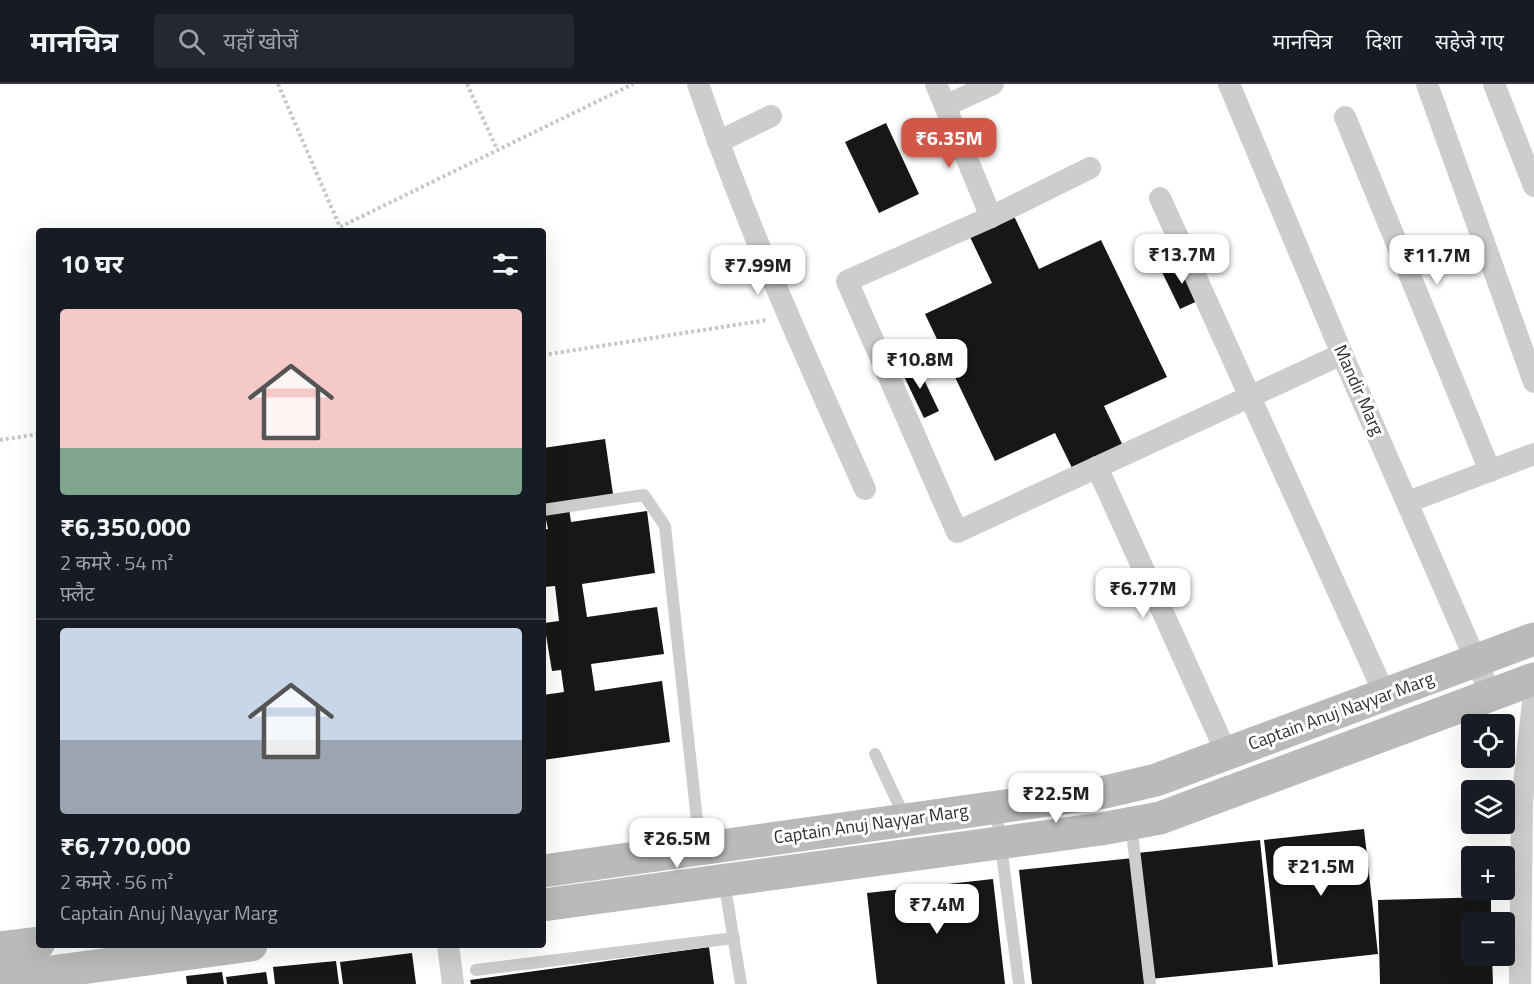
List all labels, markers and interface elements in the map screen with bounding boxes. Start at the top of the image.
search box [154,14,574,68]
text: मानचित्र [30,20,118,63]
text: यहाँ खोजें [223,24,298,58]
icon: search [175,25,208,58]
text: मानचित्र [1273,25,1333,57]
text: दिशा [1366,25,1402,57]
text: सहेजे गए [1435,25,1504,57]
pin: ₹6.35M [900,118,998,169]
text: ₹6.35M [915,122,983,153]
pin: ₹13.7M [1133,234,1231,285]
pin: ₹11.7M [1388,235,1486,286]
text: ₹13.7M [1148,238,1216,269]
text: ₹11.7M [1403,239,1471,270]
text: 10 घर [60,244,123,283]
pin: ₹7.99M [709,245,807,296]
icon: filters [489,248,522,281]
text: ₹7.99M [724,249,792,280]
pin: ₹10.8M [871,339,969,390]
street label: Mandir Marg [1327,340,1392,440]
text: ₹10.8M [886,343,954,374]
icon: home [237,348,345,456]
text: ₹6,350,000 [60,507,190,546]
text: 2 कमरे · 54 m² [60,547,173,578]
pin: ₹6.77M [1094,568,1192,619]
text: ₹6.77M [1109,572,1177,603]
text: फ़्लैट [60,578,95,609]
street label: Captain Anuj Nayyar Marg [1244,664,1438,757]
icon: home [237,667,345,775]
map controls [1461,714,1515,966]
button: locate [1461,714,1515,768]
pin: ₹22.5M [1007,773,1105,824]
text: ₹22.5M [1022,777,1090,808]
button: layers [1461,780,1515,834]
street label: Captain Anuj Nayyar Marg [772,796,970,851]
pin: ₹26.5M [628,818,726,869]
text: ₹26.5M [643,822,711,853]
text: ₹6,770,000 [60,826,190,865]
pin: ₹21.5M [1272,846,1370,897]
button: + [1461,846,1515,900]
text: ₹21.5M [1287,850,1355,881]
text: 2 कमरे · 56 m² [60,866,173,897]
pin: ₹7.4M [895,884,979,935]
text: ₹7.4M [909,888,965,919]
text: Captain Anuj Nayyar Marg [60,897,278,928]
button: − [1461,912,1515,966]

